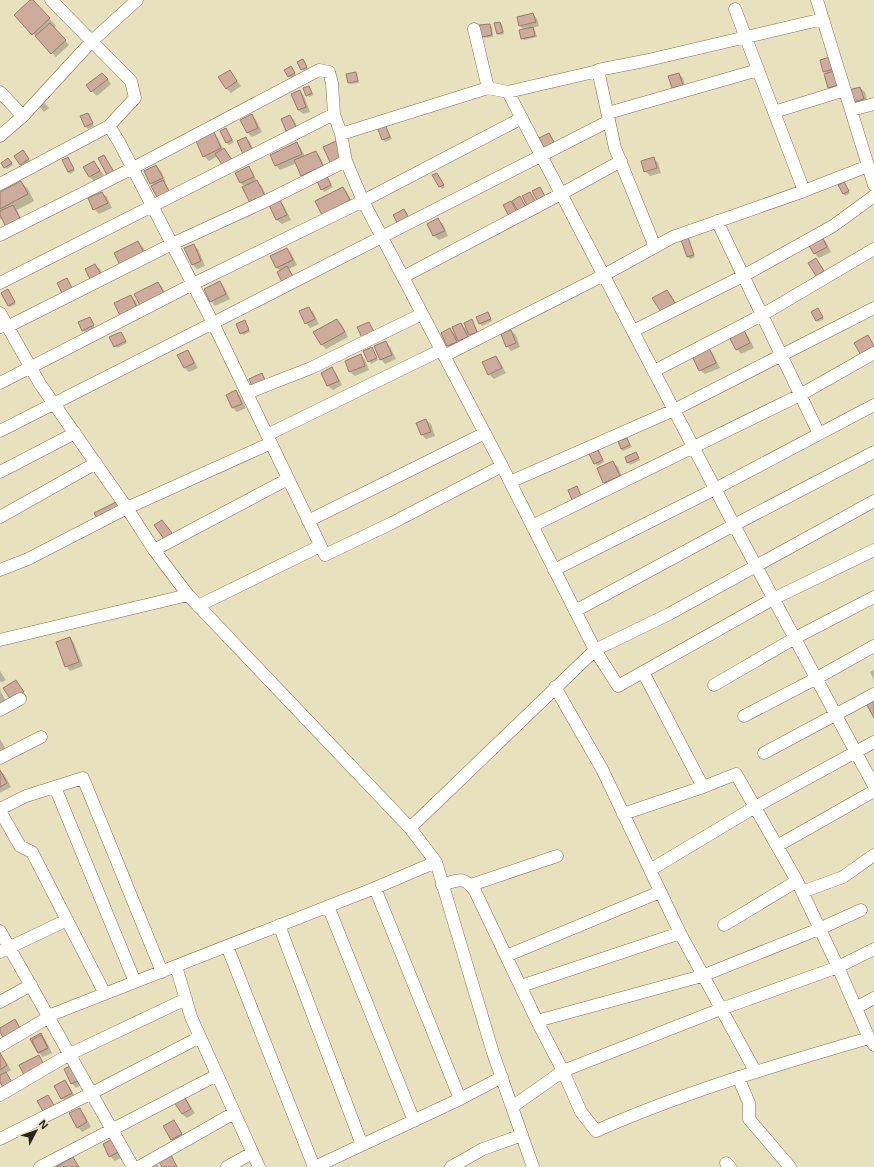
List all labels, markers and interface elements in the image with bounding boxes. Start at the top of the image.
north arrow [16,1111,56,1151]
text: N [36,1118,51,1131]

